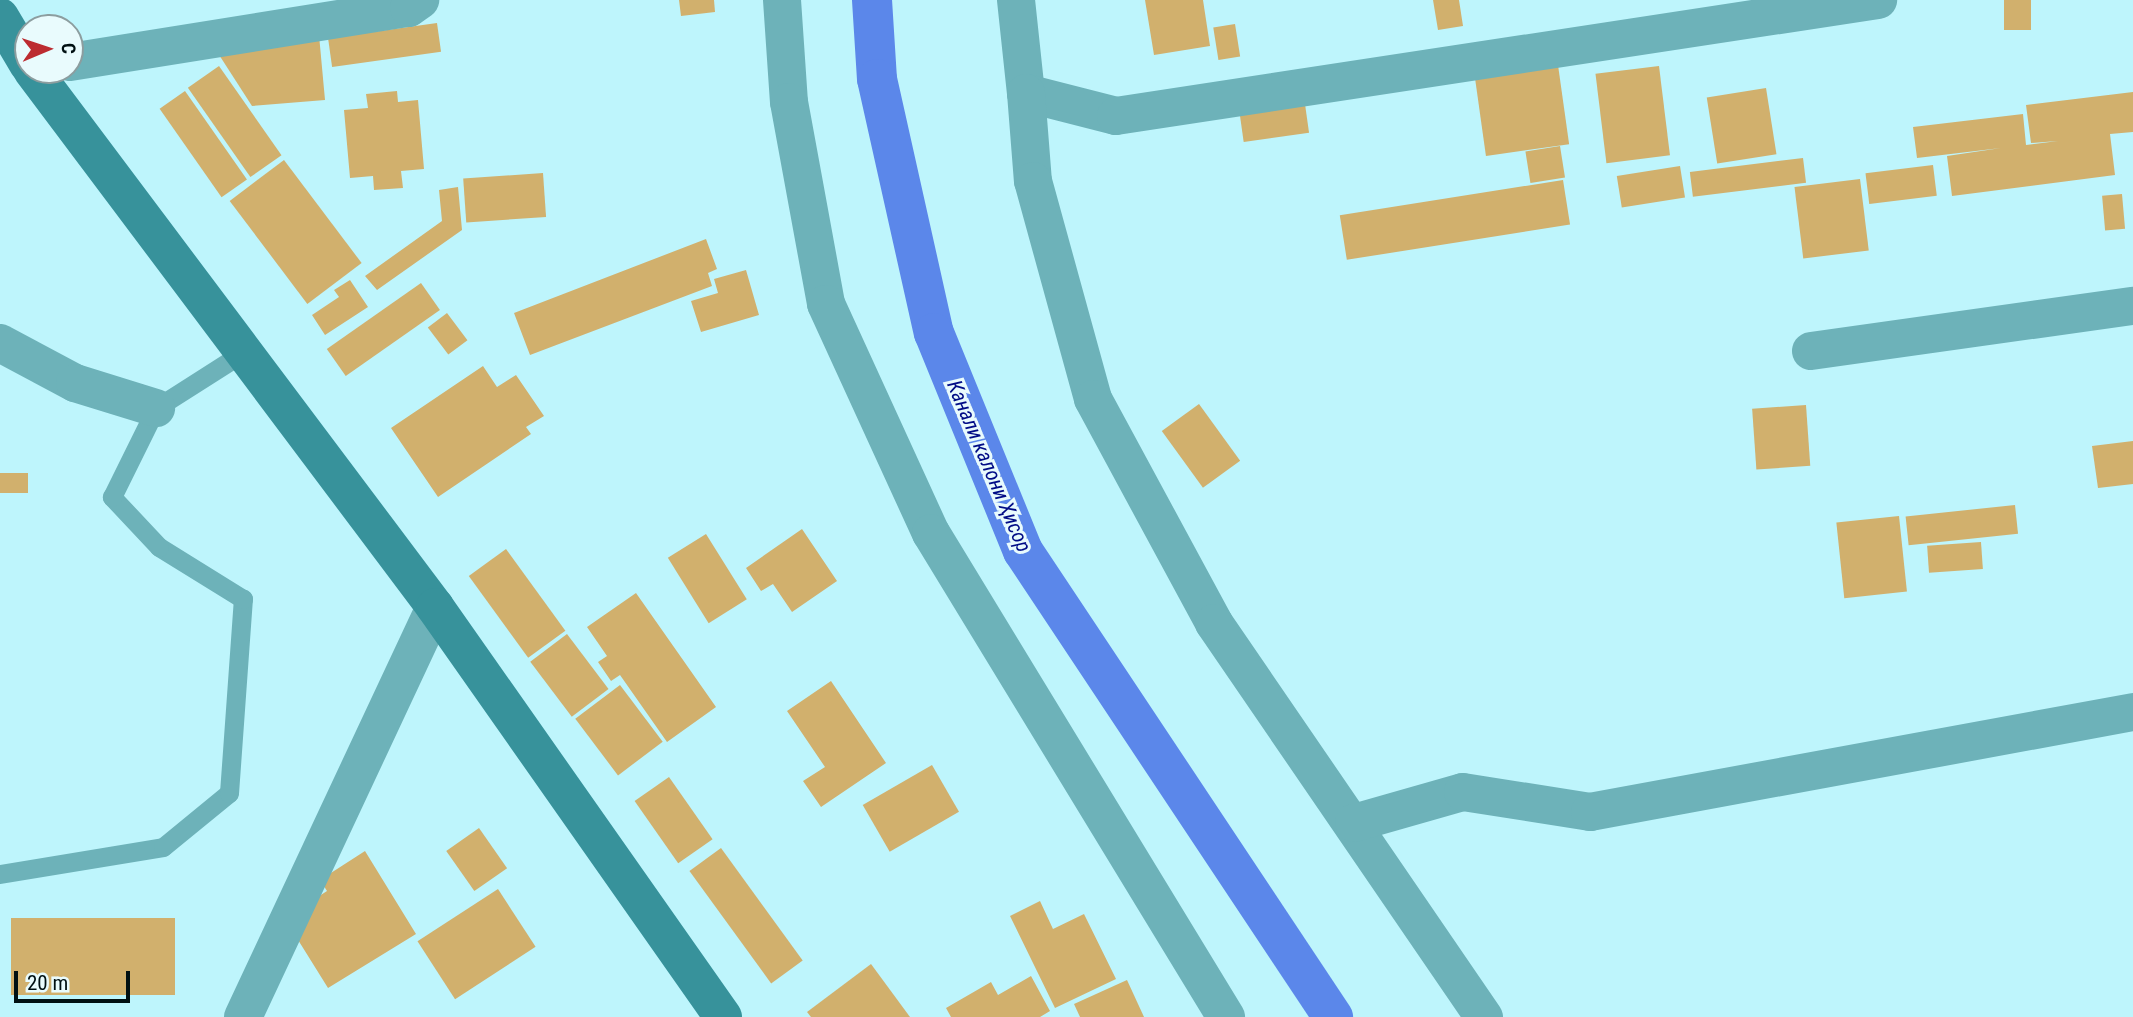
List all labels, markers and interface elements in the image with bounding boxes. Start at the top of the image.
north arrow [14,14,84,84]
text: С [57,42,80,54]
water label: Канали калони Ҳисор [941,376,1037,556]
scale bar [18,958,133,1002]
text: 20 m [27,971,68,995]

